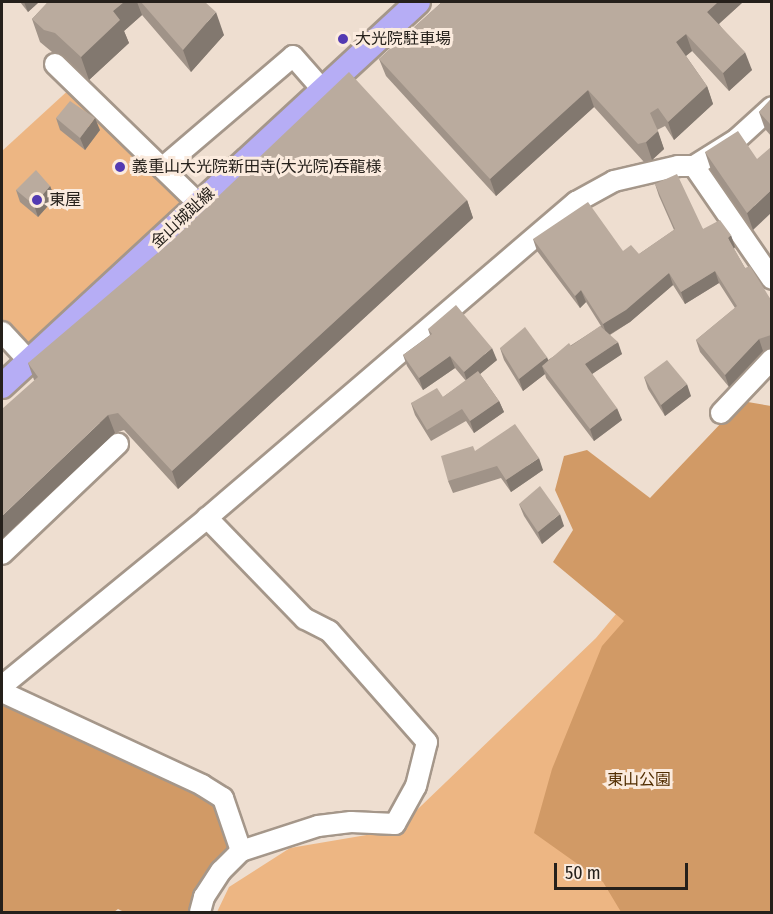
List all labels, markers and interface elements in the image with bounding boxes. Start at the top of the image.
place label: 大光院駐車場 [355,29,451,49]
marker: 大光院駐車場 [336,32,350,46]
place label: 義重山大光院新田寺(大光院)吞龍様 [132,157,381,177]
marker: 義重山大光院新田寺(大光院)吞龍様 [113,160,127,174]
street label: 金山城趾線 [147,184,219,252]
place label: 東屋 [49,190,81,210]
marker: 東屋 [30,193,44,207]
park label: 東山公園 [607,770,671,790]
scale bar [557,851,690,889]
text: 50 m [565,862,601,884]

